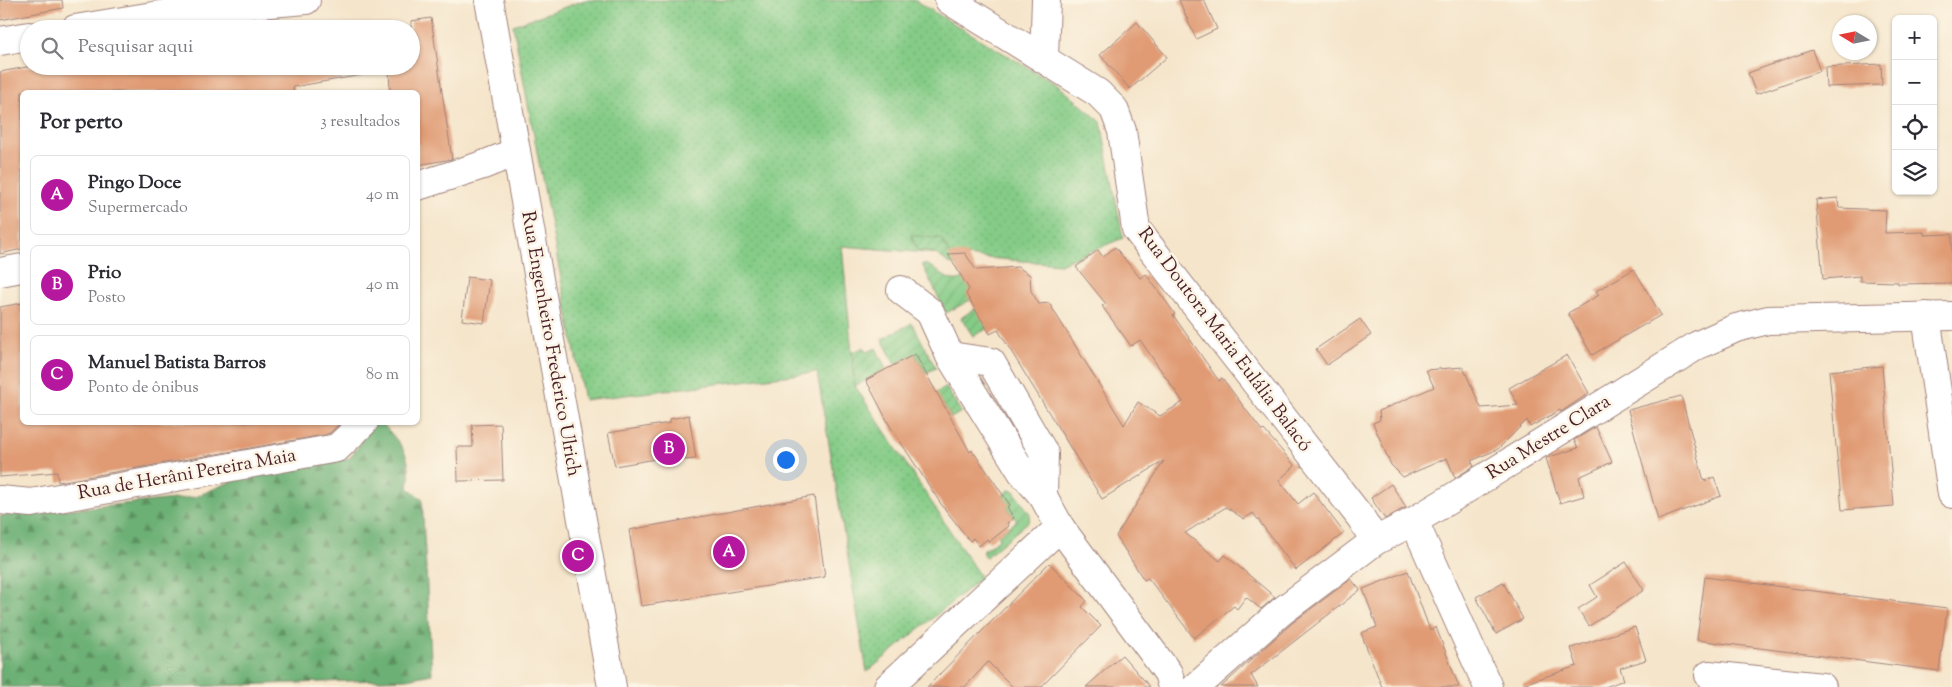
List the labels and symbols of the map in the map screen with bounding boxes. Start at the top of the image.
north arrow [1832,15,1877,60]
street label: Rua Engenheiro Frederico Ulrich [513,209,587,479]
street label: Rua Doutora Maria Eulália Balacó [1131,222,1317,458]
street label: Rua Mestre Clara [1482,389,1617,487]
pin: B [653,430,685,468]
street label: Rua de Herâni Pereira Maia [76,442,298,507]
your location [773,447,799,473]
pin: A [713,533,745,571]
pin: C [562,537,594,575]

